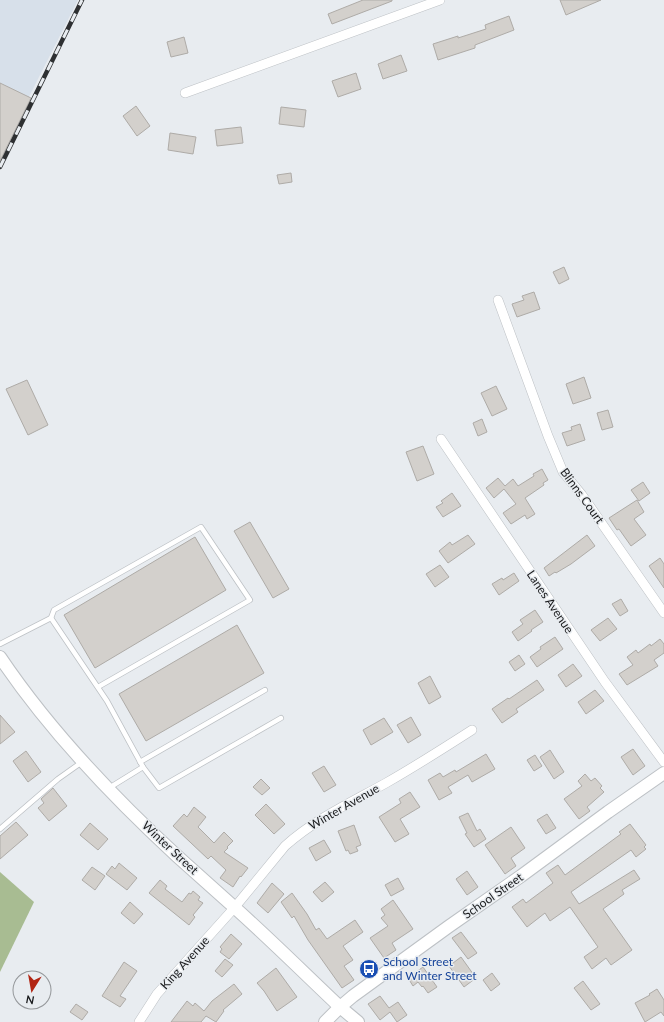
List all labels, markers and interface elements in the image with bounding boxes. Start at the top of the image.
street label: Blinns Court [557,465,608,527]
street label: Lanes Avenue [524,567,577,636]
street label: Winter Avenue [306,780,382,833]
street label: Winter Street [139,818,202,878]
street label: School Street [460,869,526,922]
street label: King Avenue [157,933,212,992]
place label: School Street and Winter Street [383,954,477,983]
bus stop icon: School Street and Winter Street [358,958,380,980]
north arrow [12,970,52,1010]
text: N [25,993,35,1007]

